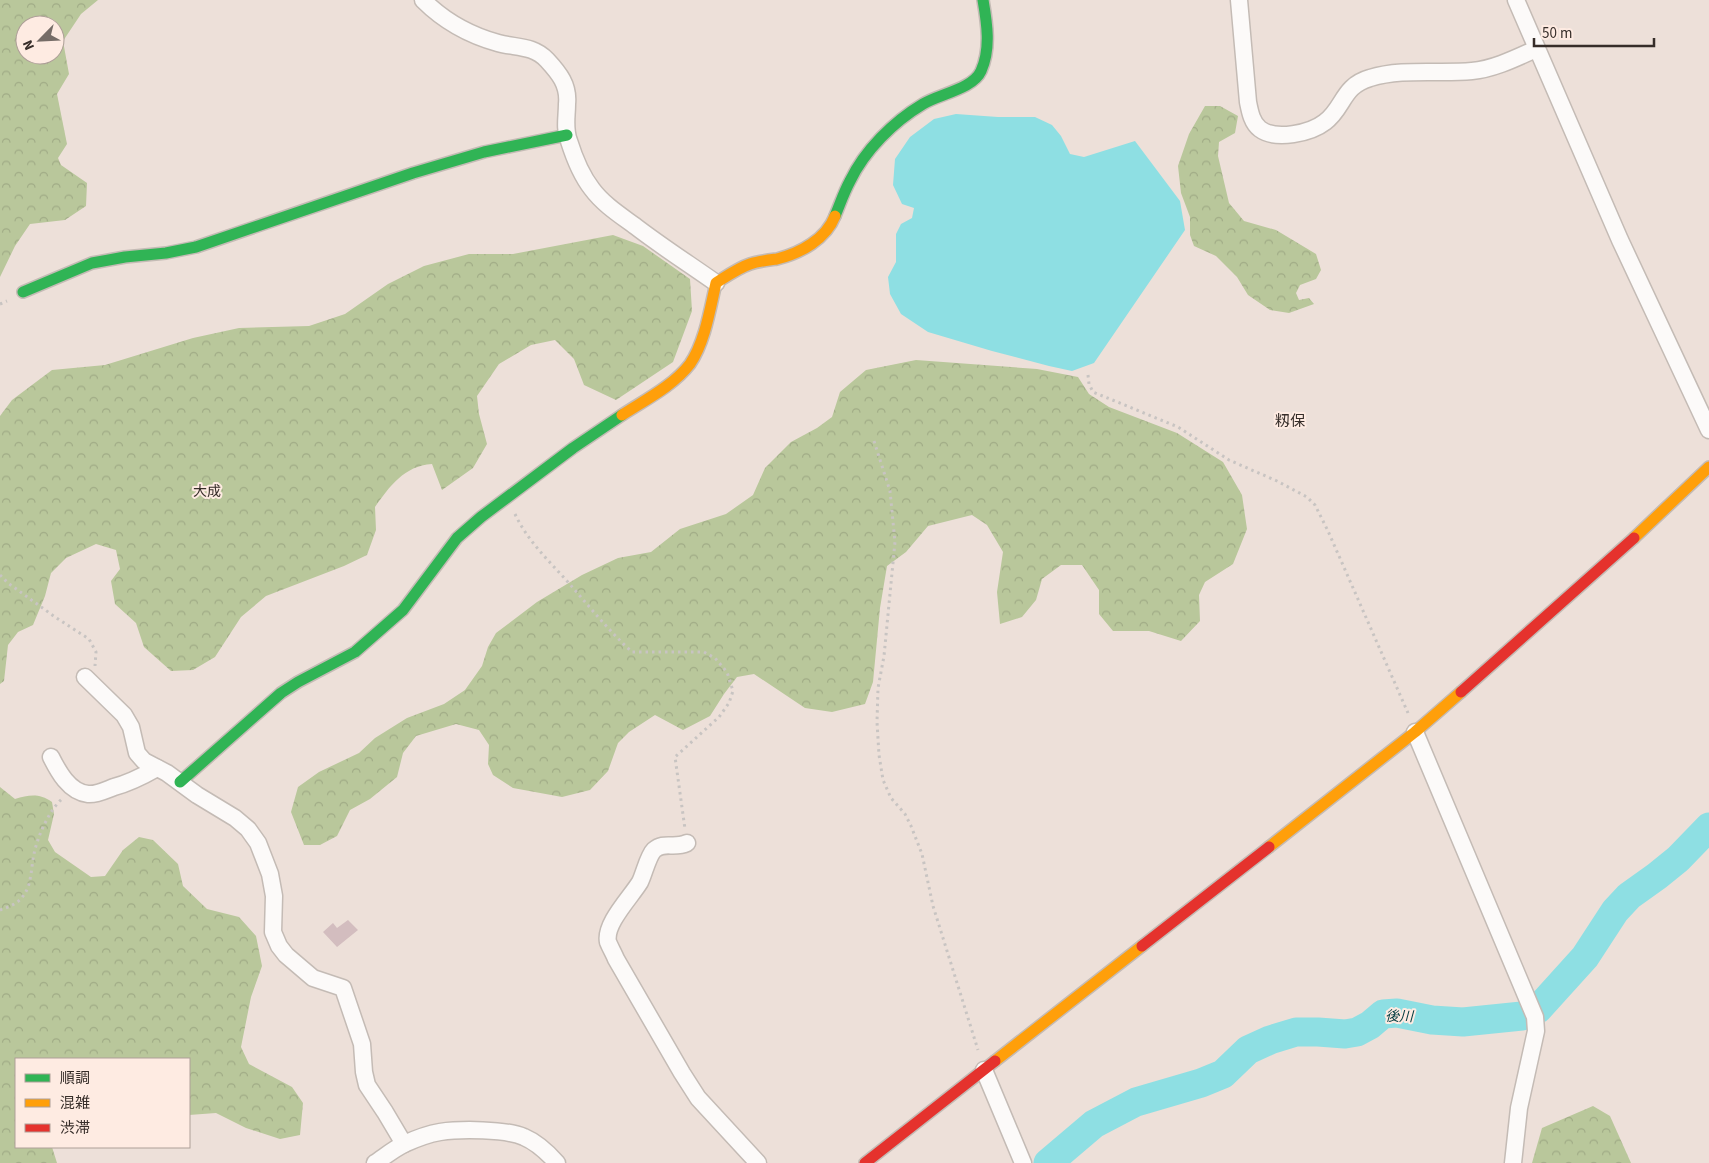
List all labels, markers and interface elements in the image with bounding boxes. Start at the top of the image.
north arrow [15,15,65,65]
scale bar [1534,15,1654,47]
text: 50 m [1542,23,1572,44]
text: N [18,37,40,53]
district label: 籾保 [1275,411,1305,432]
district label: 大成 [193,482,221,502]
water label: 後川 [1385,1007,1415,1027]
legend [15,1058,190,1148]
text: 順調 [60,1068,90,1089]
text: 混雑 [60,1093,90,1114]
text: 渋滞 [60,1118,90,1139]

